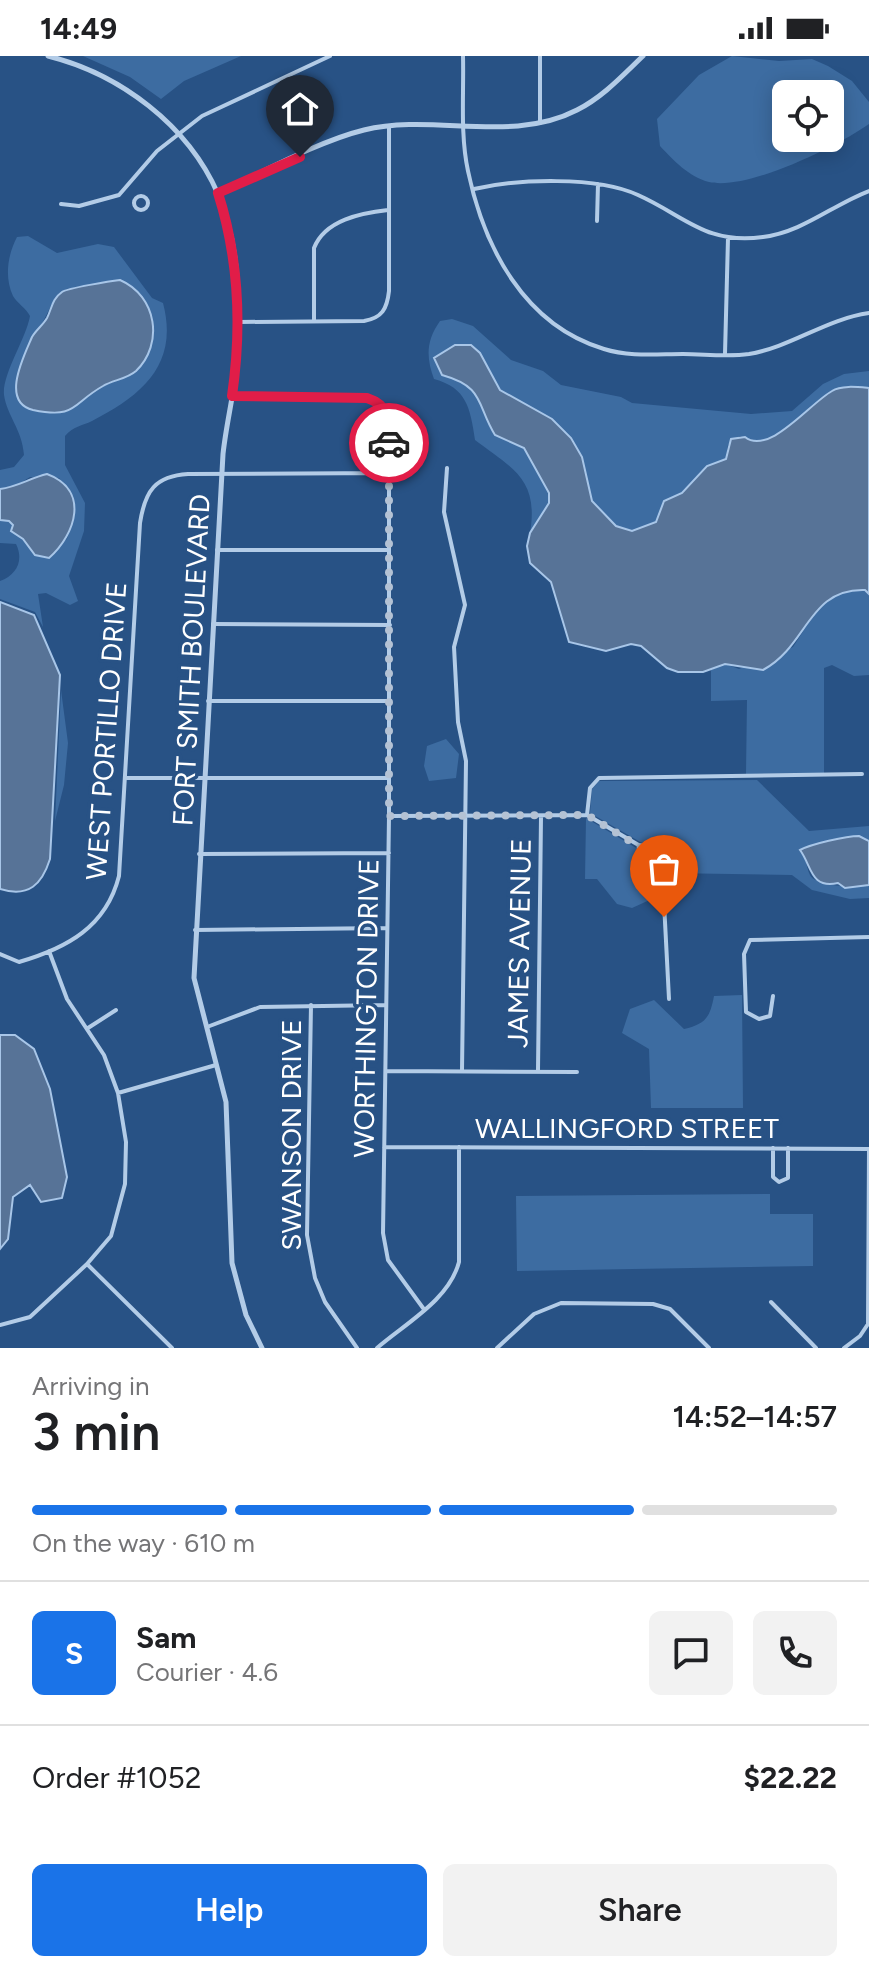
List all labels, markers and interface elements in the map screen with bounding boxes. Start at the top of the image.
text: 14:49 [40,10,117,47]
pin [266,75,334,157]
map controls [772,80,844,152]
button: locate [772,80,844,152]
icon: home [278,87,322,131]
courier [349,403,429,483]
icon: car [367,421,411,465]
street label: FORT SMITH BOULEVARD [165,493,217,827]
street label: WEST PORTILLO DRIVE [79,581,133,881]
pin [630,835,698,917]
street label: JAMES AVENUE [500,838,538,1048]
icon: bag [642,847,686,891]
street label: WORTHINGTON DRIVE [346,858,386,1158]
street label: SWANSON DRIVE [274,1019,308,1251]
street label: WALLINGFORD STREET [475,1111,780,1145]
text: Arriving in [32,1370,150,1402]
text: 14:52–14:57 [673,1398,837,1435]
text: 3 min [32,1401,160,1463]
text: On the way · 610 m [32,1527,255,1559]
button: chat [649,1611,733,1695]
button: phone [753,1611,837,1695]
text: Sam [136,1619,196,1656]
text: S [65,1635,83,1672]
text: Courier · 4.6 [136,1656,278,1688]
text: Order #1052 [32,1759,201,1796]
text: $22.22 [743,1759,837,1796]
button: Help [32,1864,427,1956]
button: Share [443,1864,837,1956]

